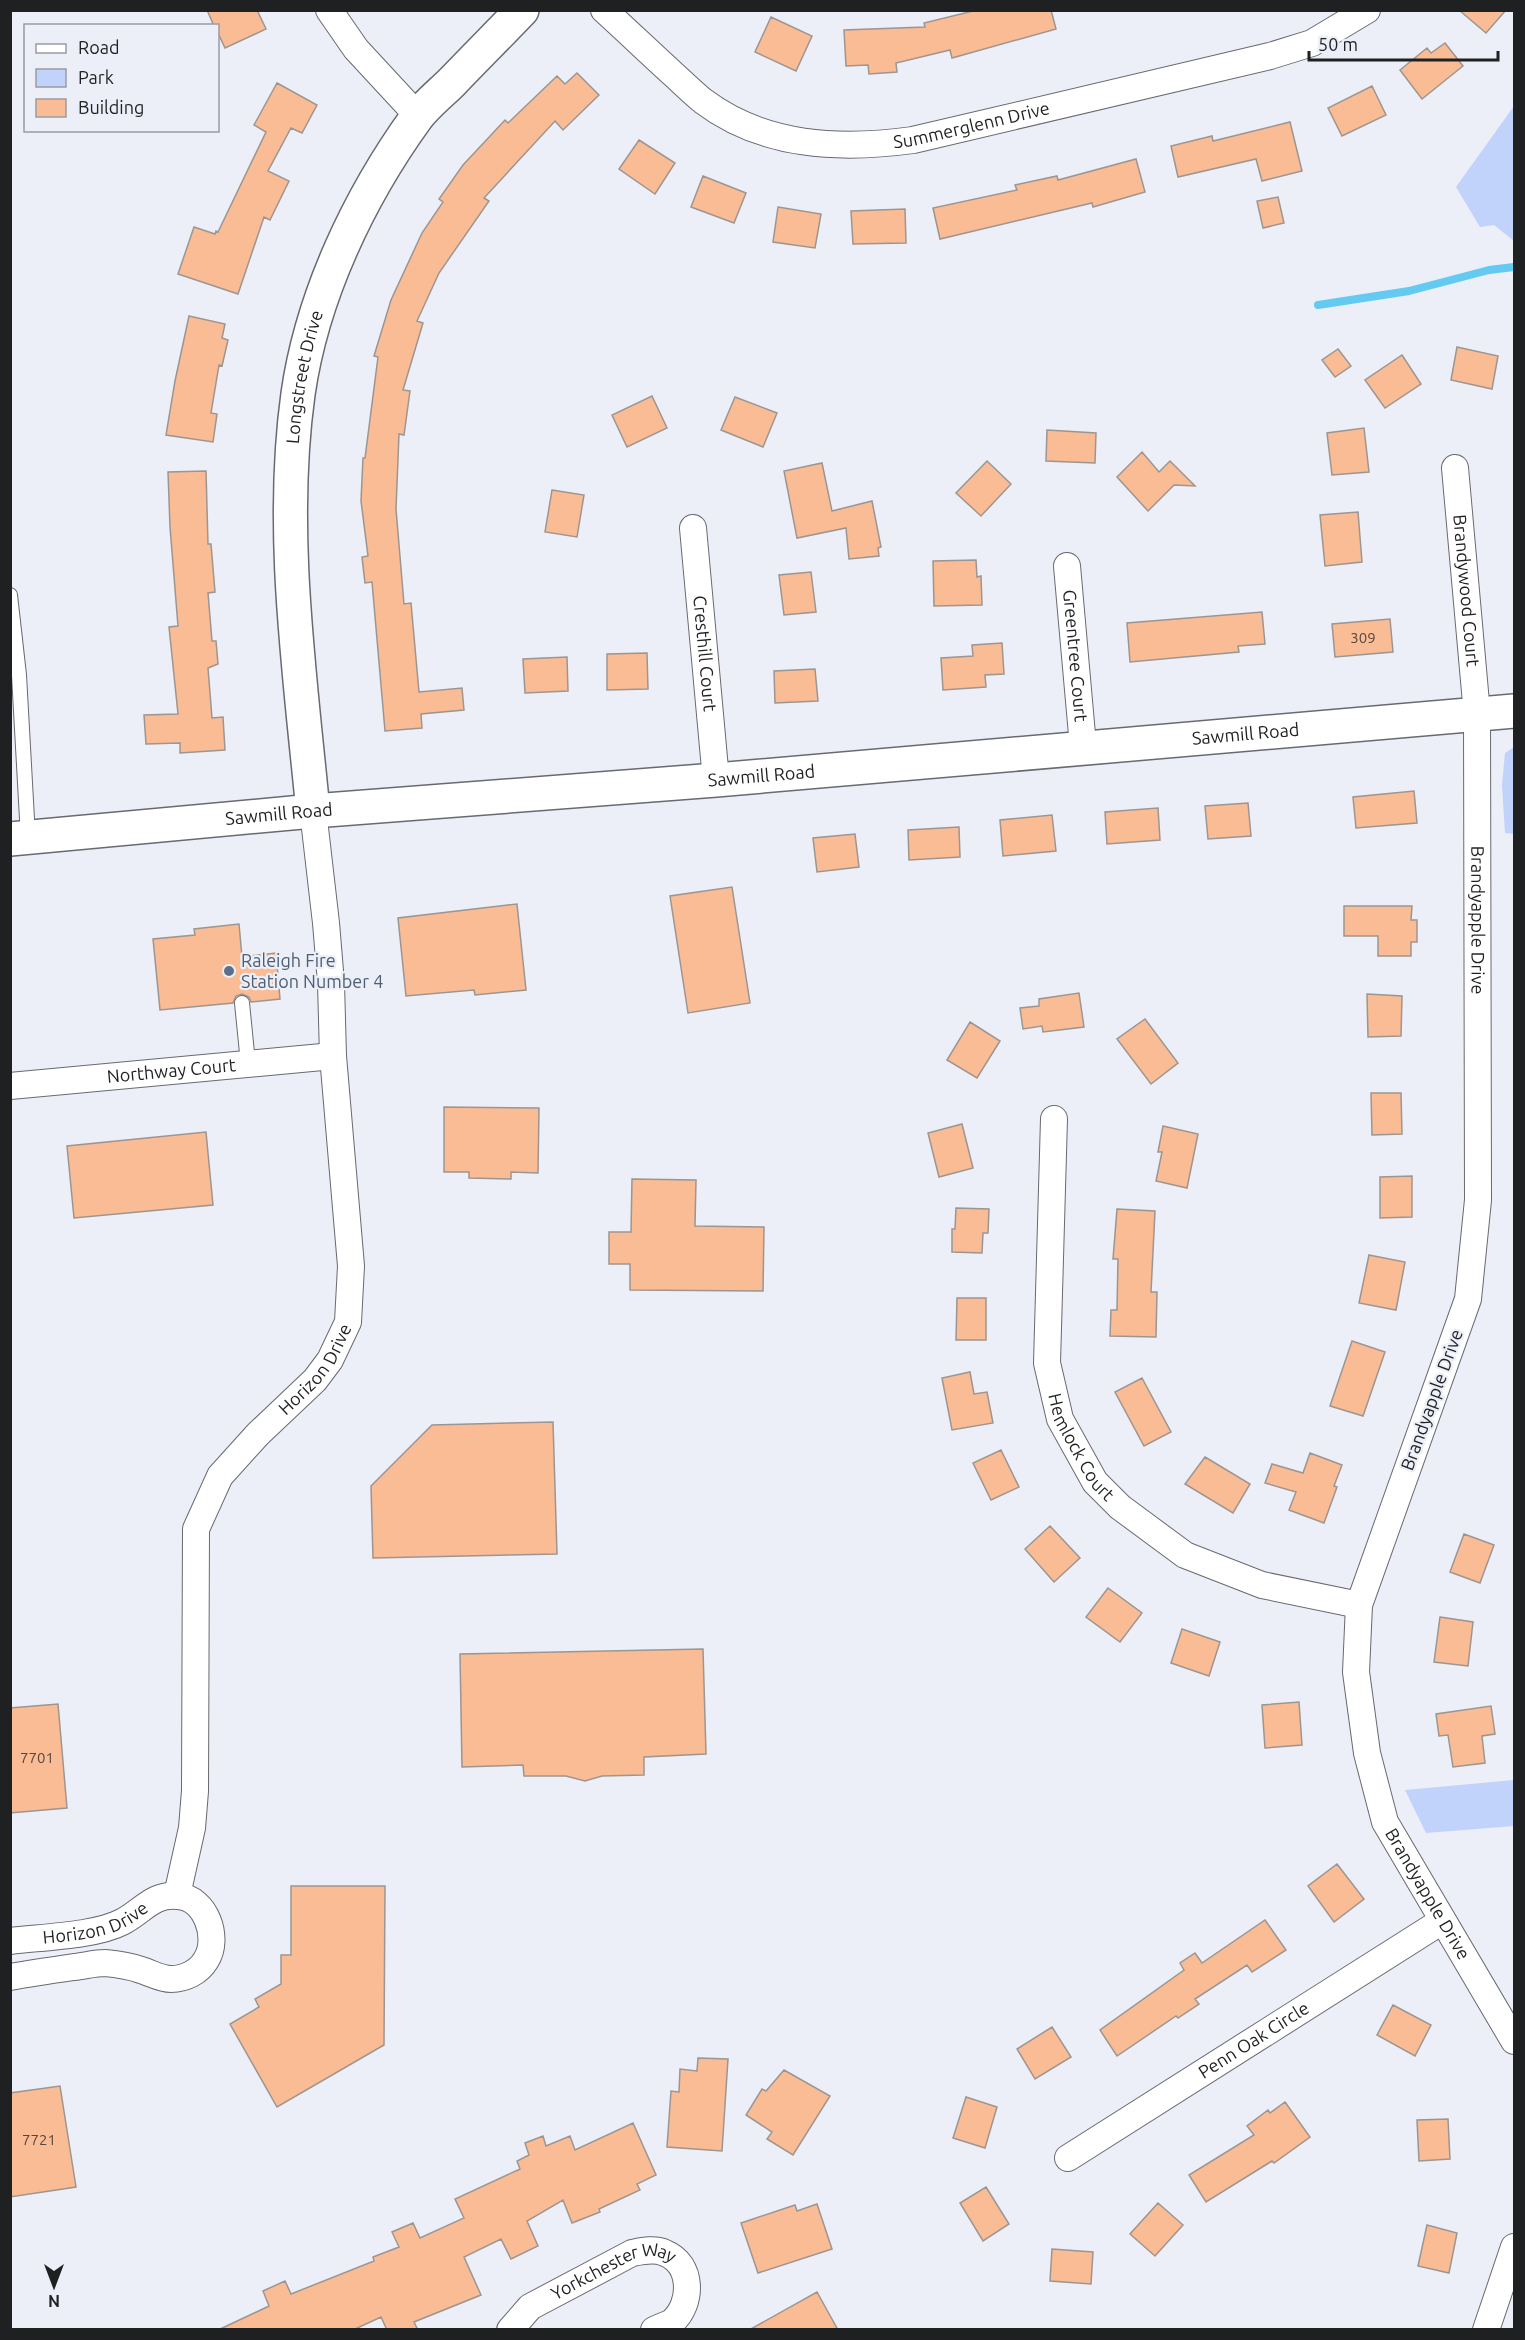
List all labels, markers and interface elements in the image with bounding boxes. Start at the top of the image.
legend [24,24,219,132]
scale bar [1309,24,1498,62]
text: 50 m [1318,34,1358,54]
text: Road [78,37,120,57]
text: Park [78,67,114,87]
text: Building [78,97,144,117]
street label: Summerglenn Drive [892,97,1051,151]
street label: Longstreet Drive [282,308,326,445]
street label: Brandywood Court [1450,513,1484,667]
street label: Greentree Court [1060,589,1092,722]
street label: Cresthill Court [690,594,721,712]
house number: 309 [1350,629,1376,646]
street label: Sawmill Road [1191,719,1300,748]
street label: Sawmill Road [707,760,816,790]
street label: Sawmill Road [224,799,333,828]
street label: Brandyapple Drive [1468,846,1489,994]
place label: Raleigh Fire Station Number 4 [241,950,383,991]
marker: Raleigh Fire Station Number 4 [222,964,236,978]
street label: Northway Court [106,1054,237,1086]
street label: Horizon Drive [274,1320,355,1418]
street label: Brandyapple Drive [1396,1326,1466,1473]
street label: Hemlock Court [1045,1391,1119,1504]
house number: 7701 [20,1749,54,1766]
street label: Brandyapple Drive [1382,1824,1475,1963]
street label: Horizon Drive [42,1897,151,1947]
street label: Penn Oak Circle [1194,1997,1312,2082]
house number: 7721 [22,2131,56,2148]
street label: Yorkchester Way [547,2239,681,2303]
north arrow [24,2256,84,2316]
text: N [48,2292,60,2310]

